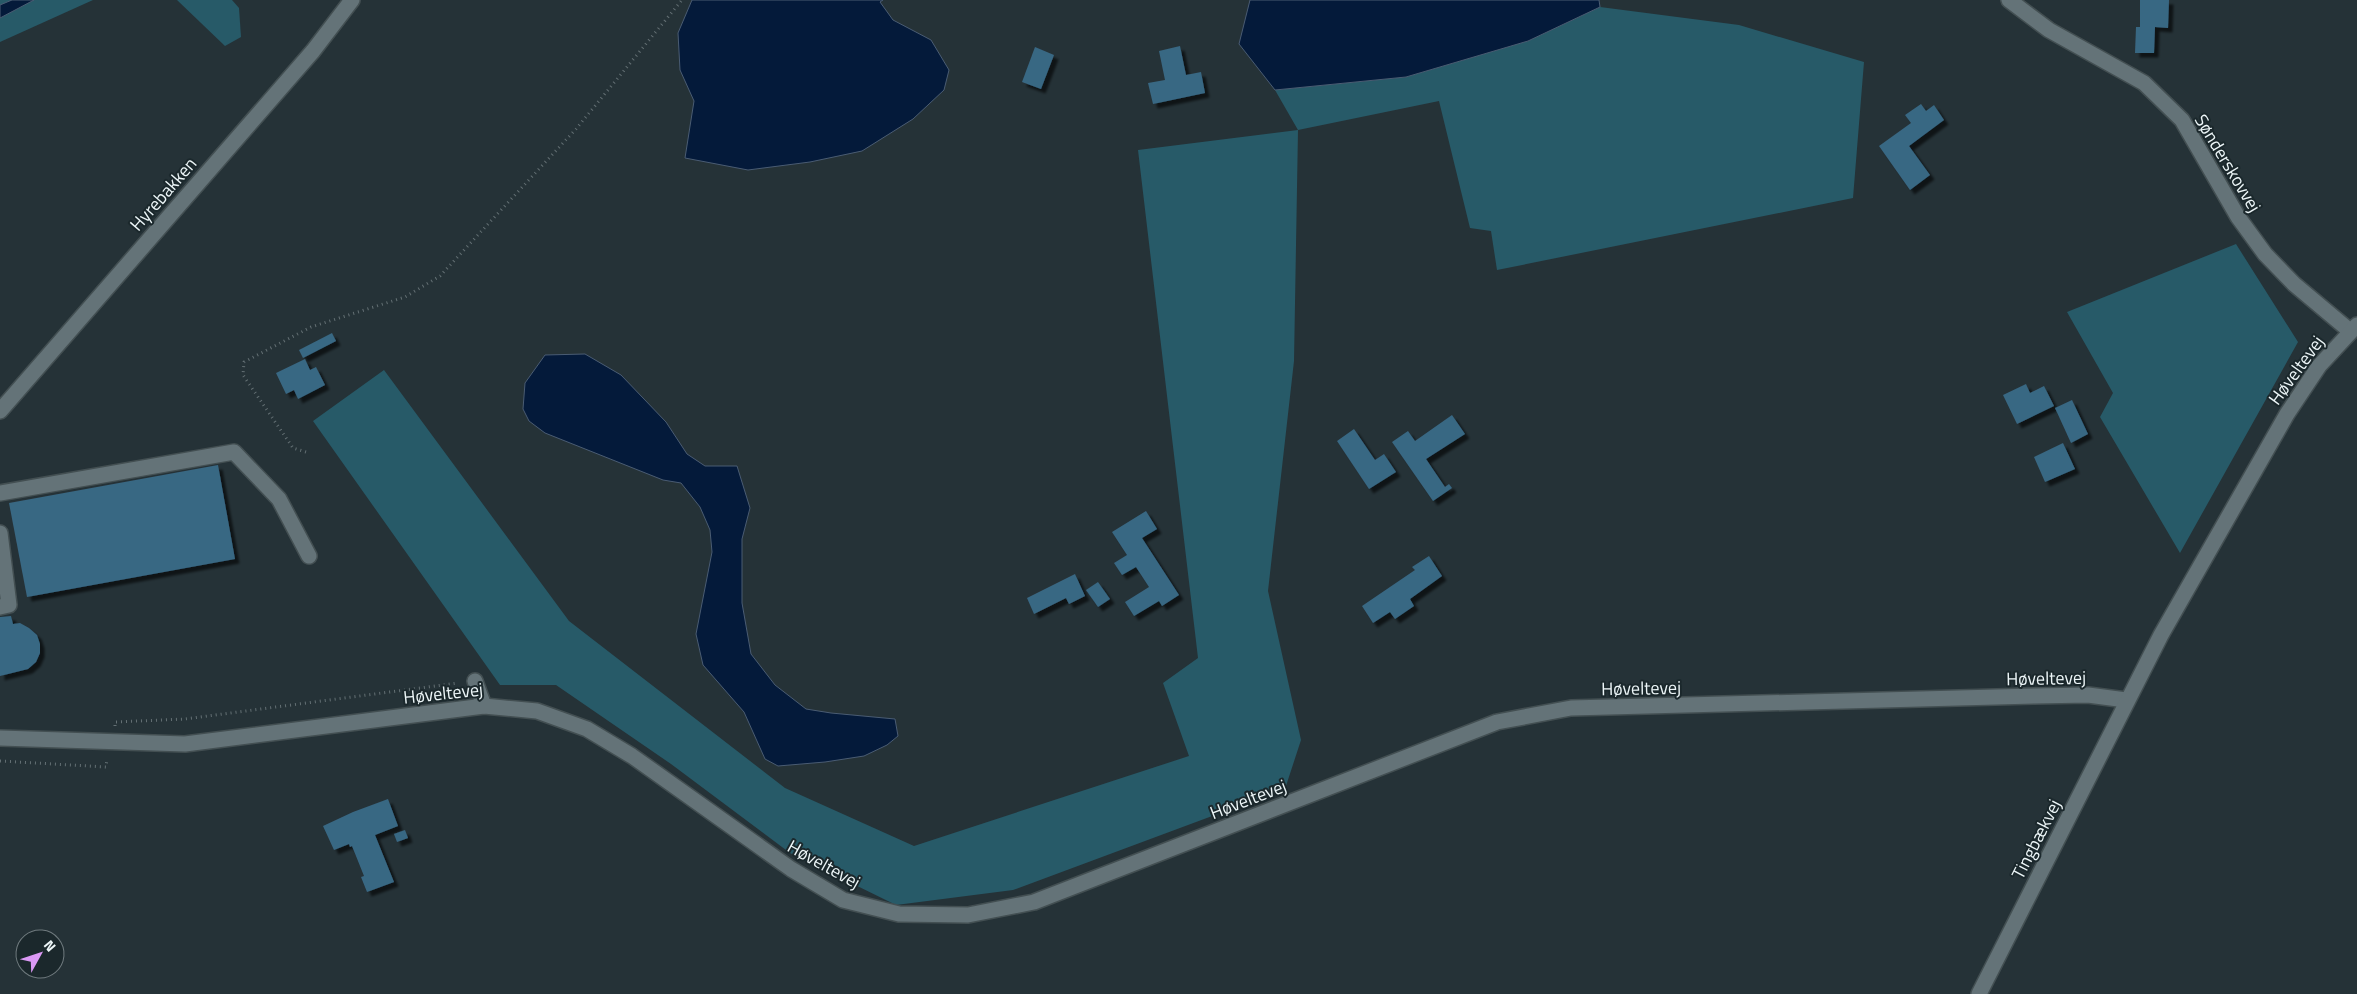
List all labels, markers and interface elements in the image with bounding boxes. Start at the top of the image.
street label: Sønderskovvej [2188,109,2268,217]
street label: Hyrebakken [123,151,203,237]
street label: Høveltevej [2262,330,2330,410]
street label: Høveltevej [2006,664,2086,692]
street label: Høveltevej [1601,674,1681,702]
street label: Høveltevej [402,675,484,711]
street label: Høveltevej [1206,772,1290,826]
street label: Tingbækvej [2004,794,2068,884]
street label: Høveltevej [782,833,866,895]
north arrow [15,929,65,979]
text: N [39,935,62,956]

